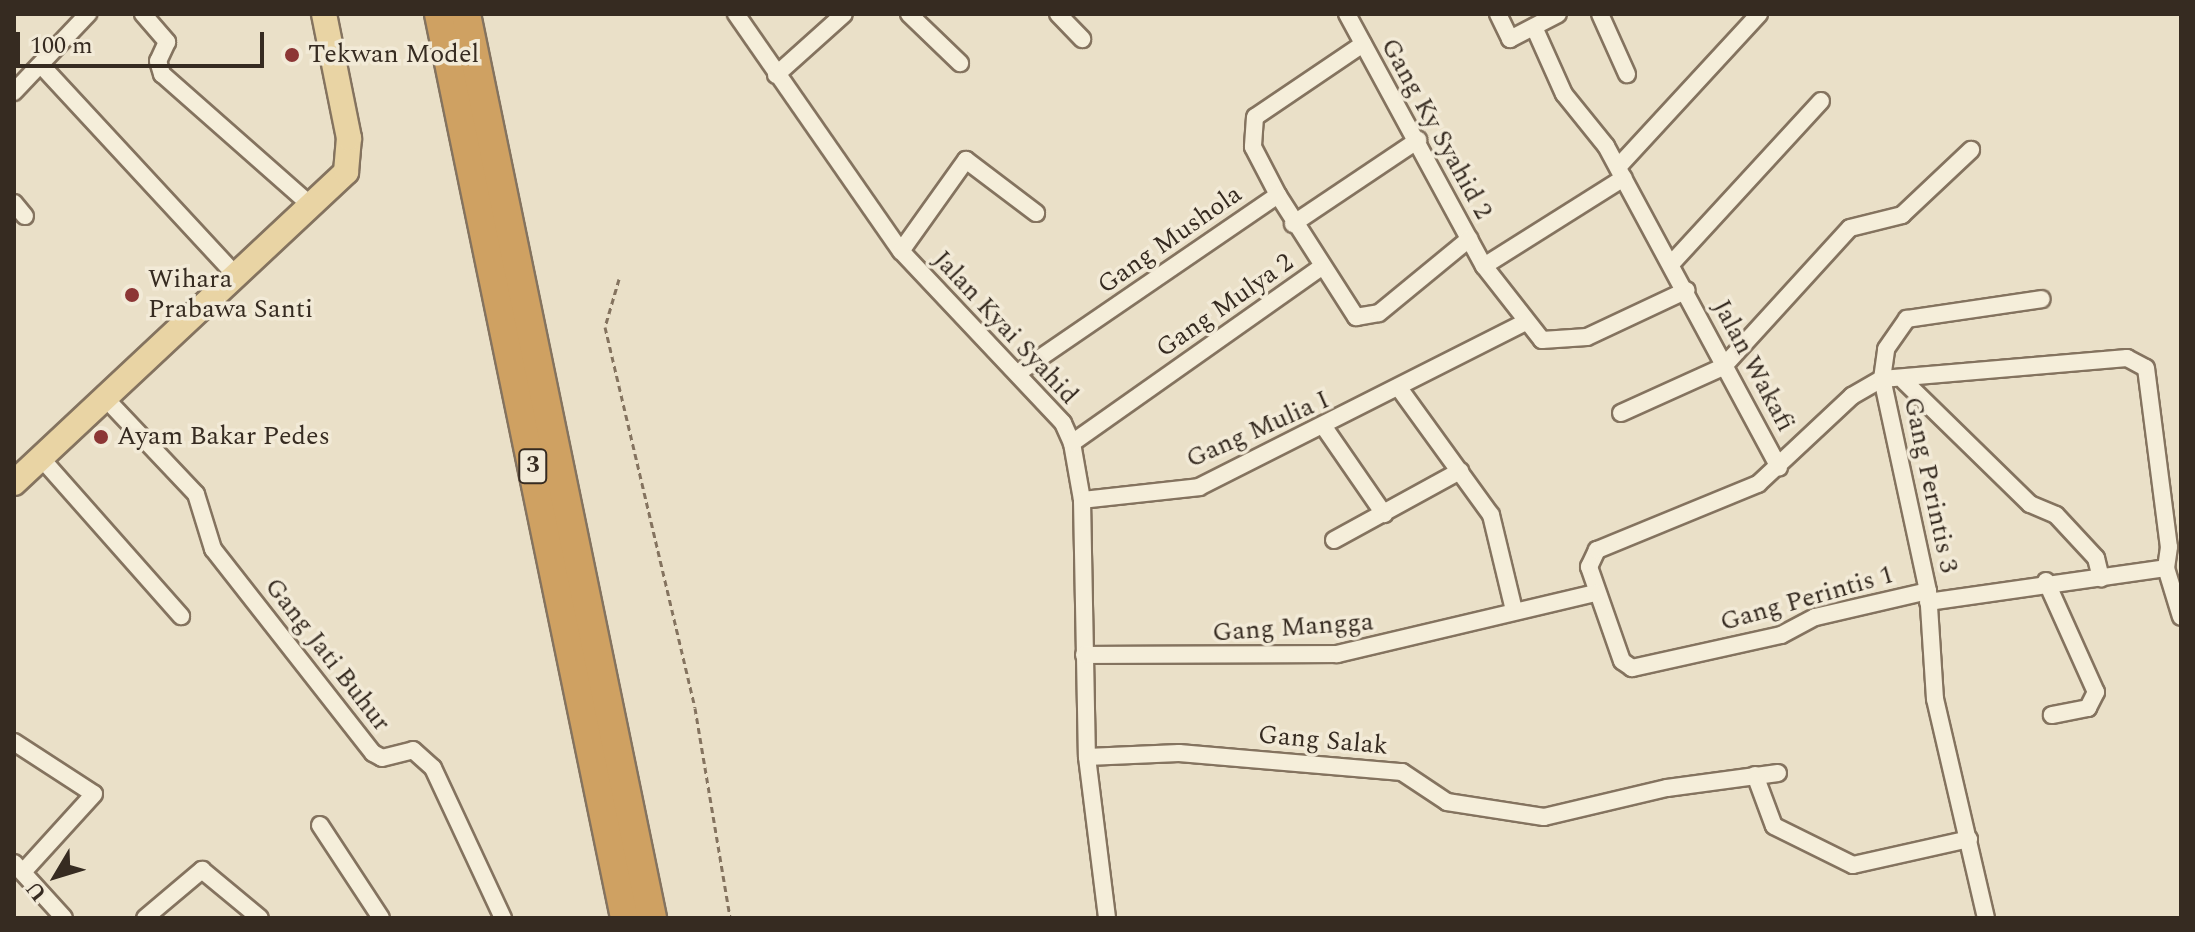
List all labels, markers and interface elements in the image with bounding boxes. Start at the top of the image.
scale bar [20,16,268,66]
text: 100 m [30,28,93,64]
street label: Gang Ky Syahid 2 [1373,33,1499,225]
place label: Tekwan Model [308,39,479,71]
marker: Tekwan Model [283,46,301,64]
street label: Gang Mushola [1092,179,1248,301]
street label: Jalan Kyai Syahid [926,245,1084,411]
street label: Gang Mulya 2 [1150,247,1300,365]
place label: Wihara Prabawa Santi [148,264,313,326]
marker: Wihara Prabawa Santi [123,286,141,304]
street label: Jalan Wakafi [1705,295,1801,437]
street label: Gang Mulia I [1182,385,1334,475]
street label: Gang Perintis 3 [1896,394,1964,576]
place label: Ayam Bakar Pedes [117,421,330,453]
marker: Ayam Bakar Pedes [92,428,110,446]
road number: 3 [517,446,549,486]
street label: Gang Perintis 1 [1717,559,1897,639]
street label: Gang Jati Buhur [257,572,397,738]
street label: Gang Mangga [1211,607,1375,649]
street label: Gang Salak [1257,720,1389,762]
north arrow [16,836,96,916]
text: U [18,874,55,909]

